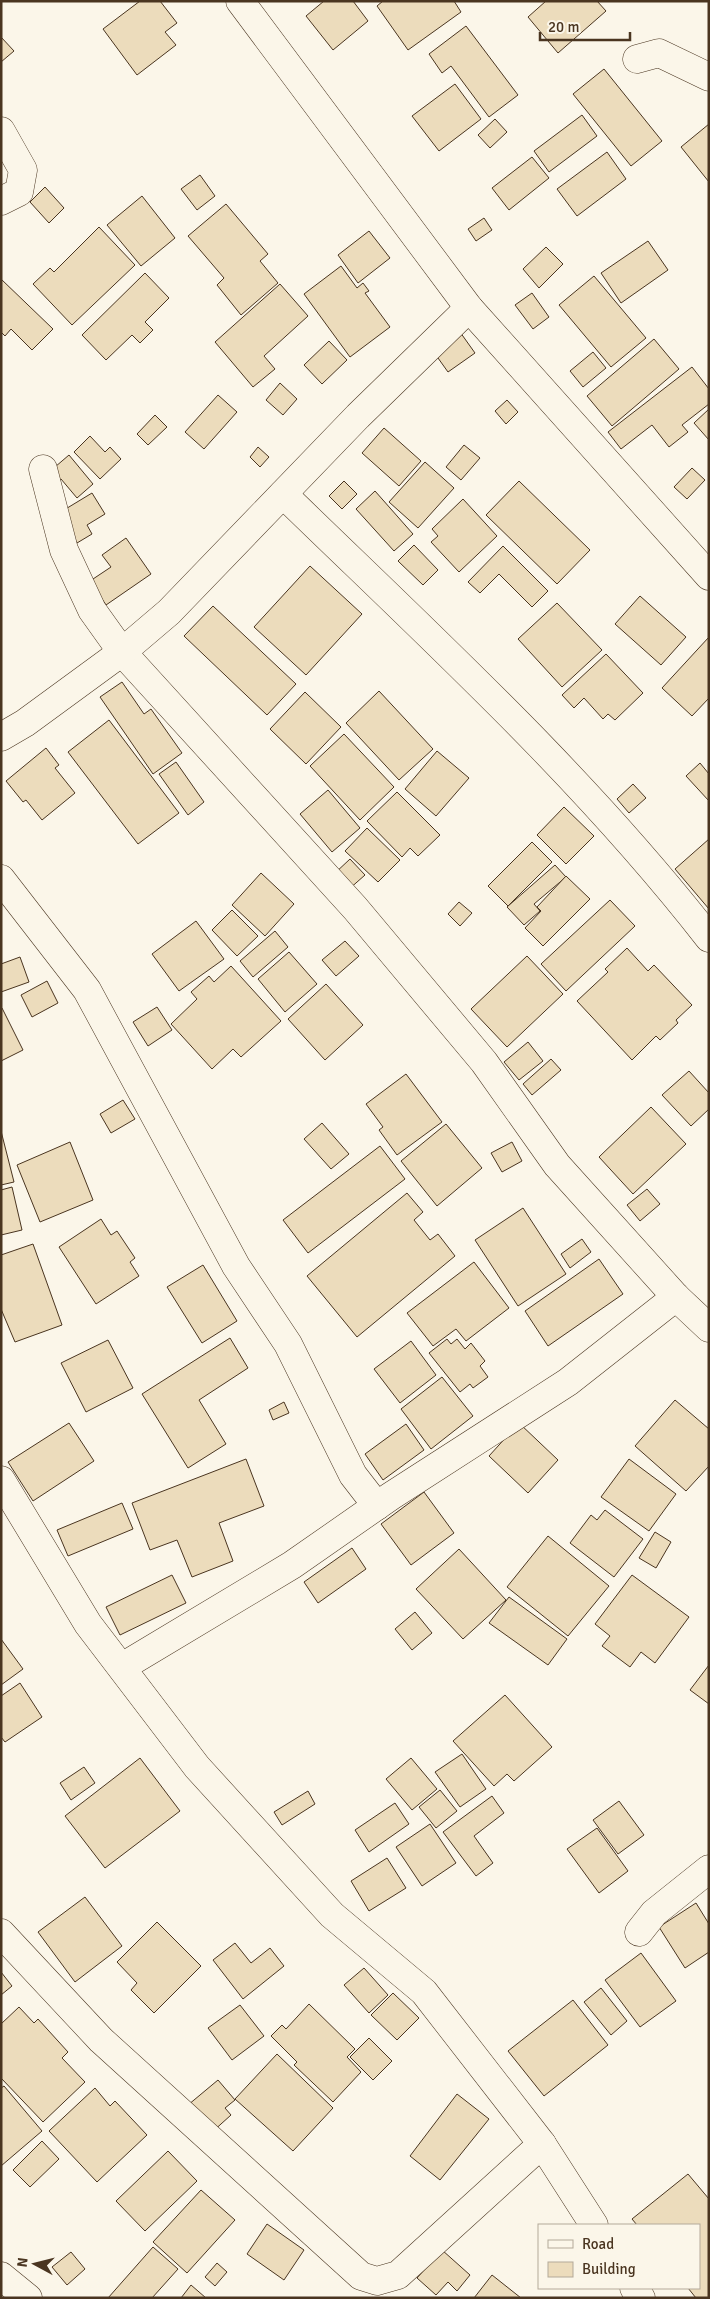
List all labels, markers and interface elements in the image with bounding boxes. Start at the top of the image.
scale bar [540,10,630,42]
text: 20 m [548,18,579,36]
legend [538,2224,700,2289]
text: Road [582,2235,614,2253]
north arrow [10,2239,60,2289]
text: N [14,2257,32,2268]
text: Building [582,2260,636,2278]

